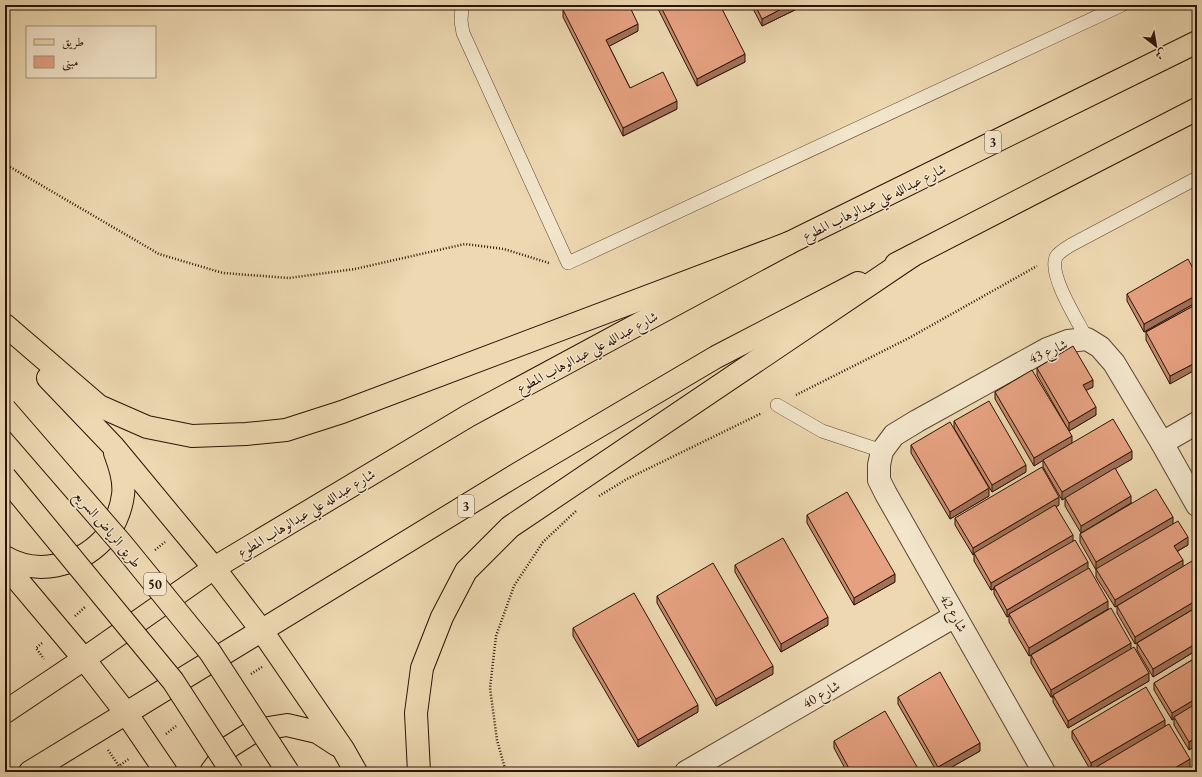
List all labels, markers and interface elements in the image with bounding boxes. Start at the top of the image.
legend [26,26,156,78]
north arrow [1136,26,1176,66]
text: طريق [62,34,84,50]
text: ش [1153,46,1169,63]
text: مبنى [62,54,78,71]
road number: 3 [985,131,1001,153]
street label: شارع عبدالله علي عبدالوهاب المطوع [799,159,951,248]
street label: شارع عبدالله علي عبدالوهاب المطوع [513,307,663,401]
street label: شارع 43 [1026,335,1071,370]
street label: شارع عبدالله علي عبدالوهاب المطوع [234,465,380,565]
street label: طريق الرياض السريع [67,487,146,575]
road number: 3 [458,495,474,517]
road number: 50 [144,573,166,595]
street label: شارع 42 [934,591,972,637]
street label: شارع 40 [799,676,845,715]

